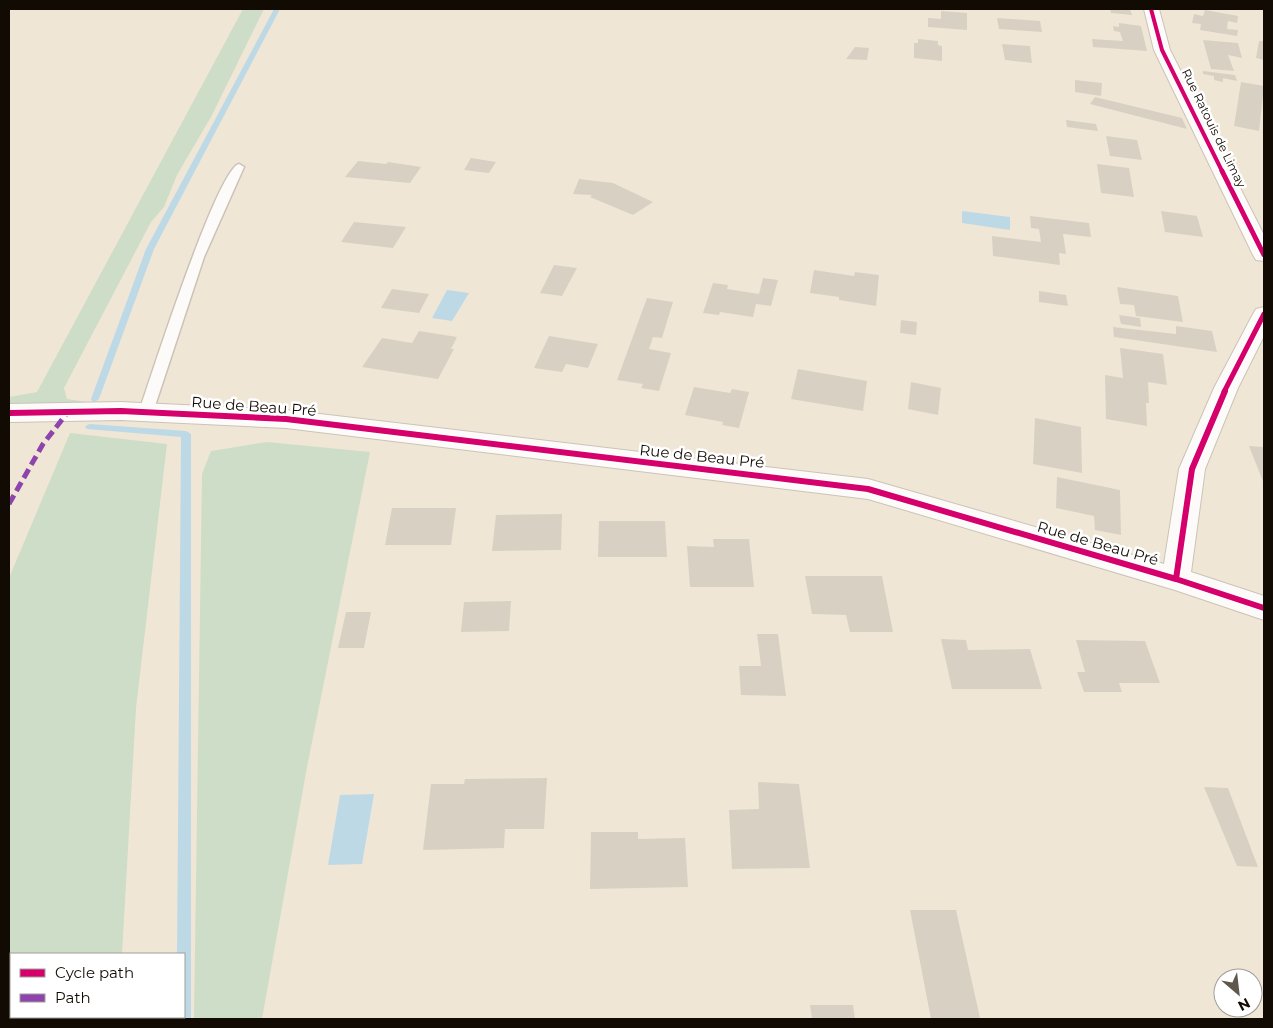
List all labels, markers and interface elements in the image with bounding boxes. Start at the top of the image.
street label: Rue Ratouis de Limay [1179,66,1249,190]
street label: Rue de Beau Pré [191,392,317,420]
street label: Rue de Beau Pré [639,440,765,472]
street label: Rue de Beau Pré [1035,517,1161,569]
legend [10,953,185,1018]
text: Cycle path [55,963,134,982]
north arrow [1213,968,1263,1018]
text: Path [55,988,91,1007]
text: N [1235,994,1253,1015]

